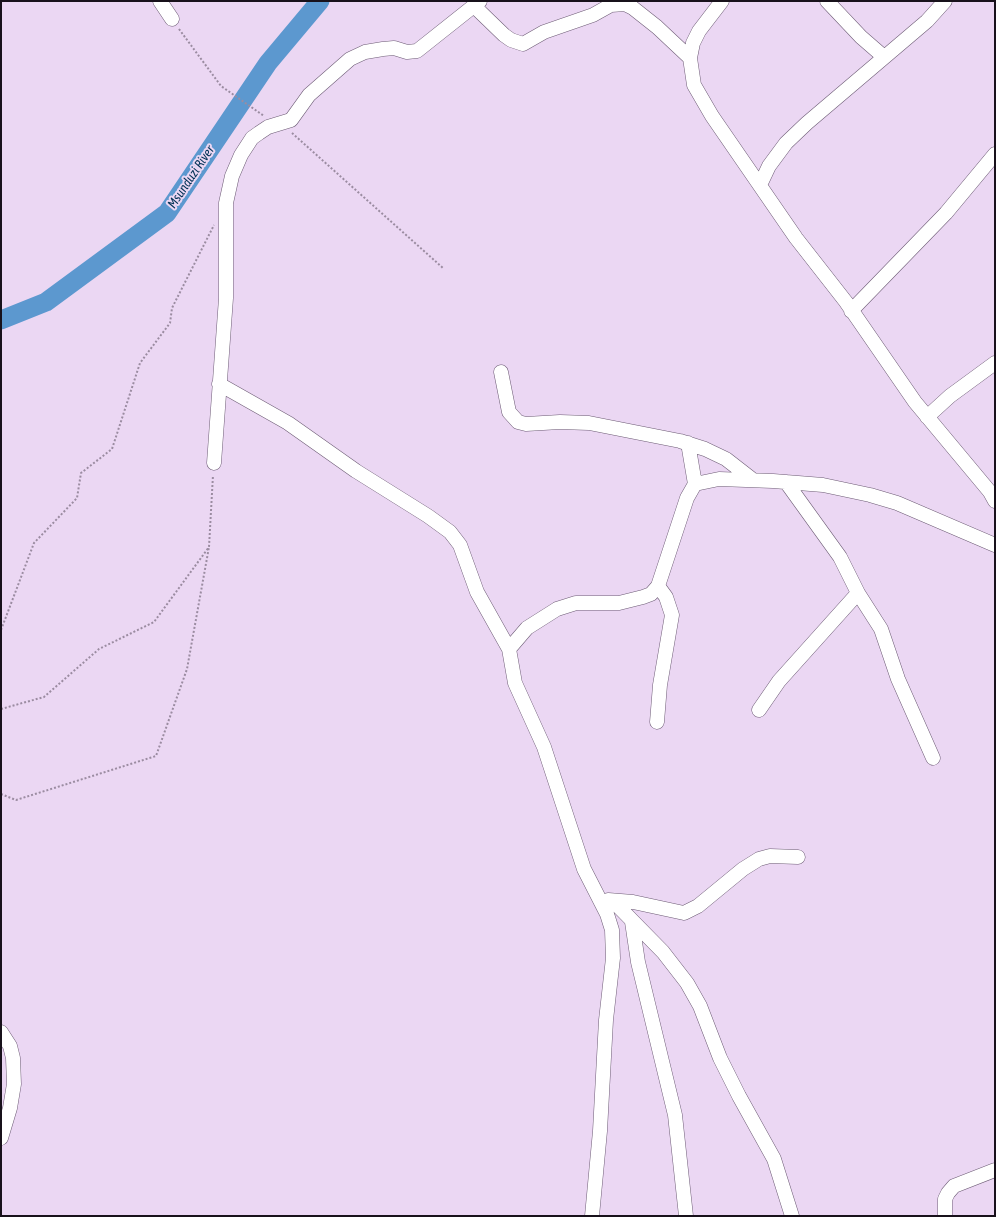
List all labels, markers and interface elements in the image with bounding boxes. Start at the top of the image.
water label: Msunduzi River [164,143,218,211]

